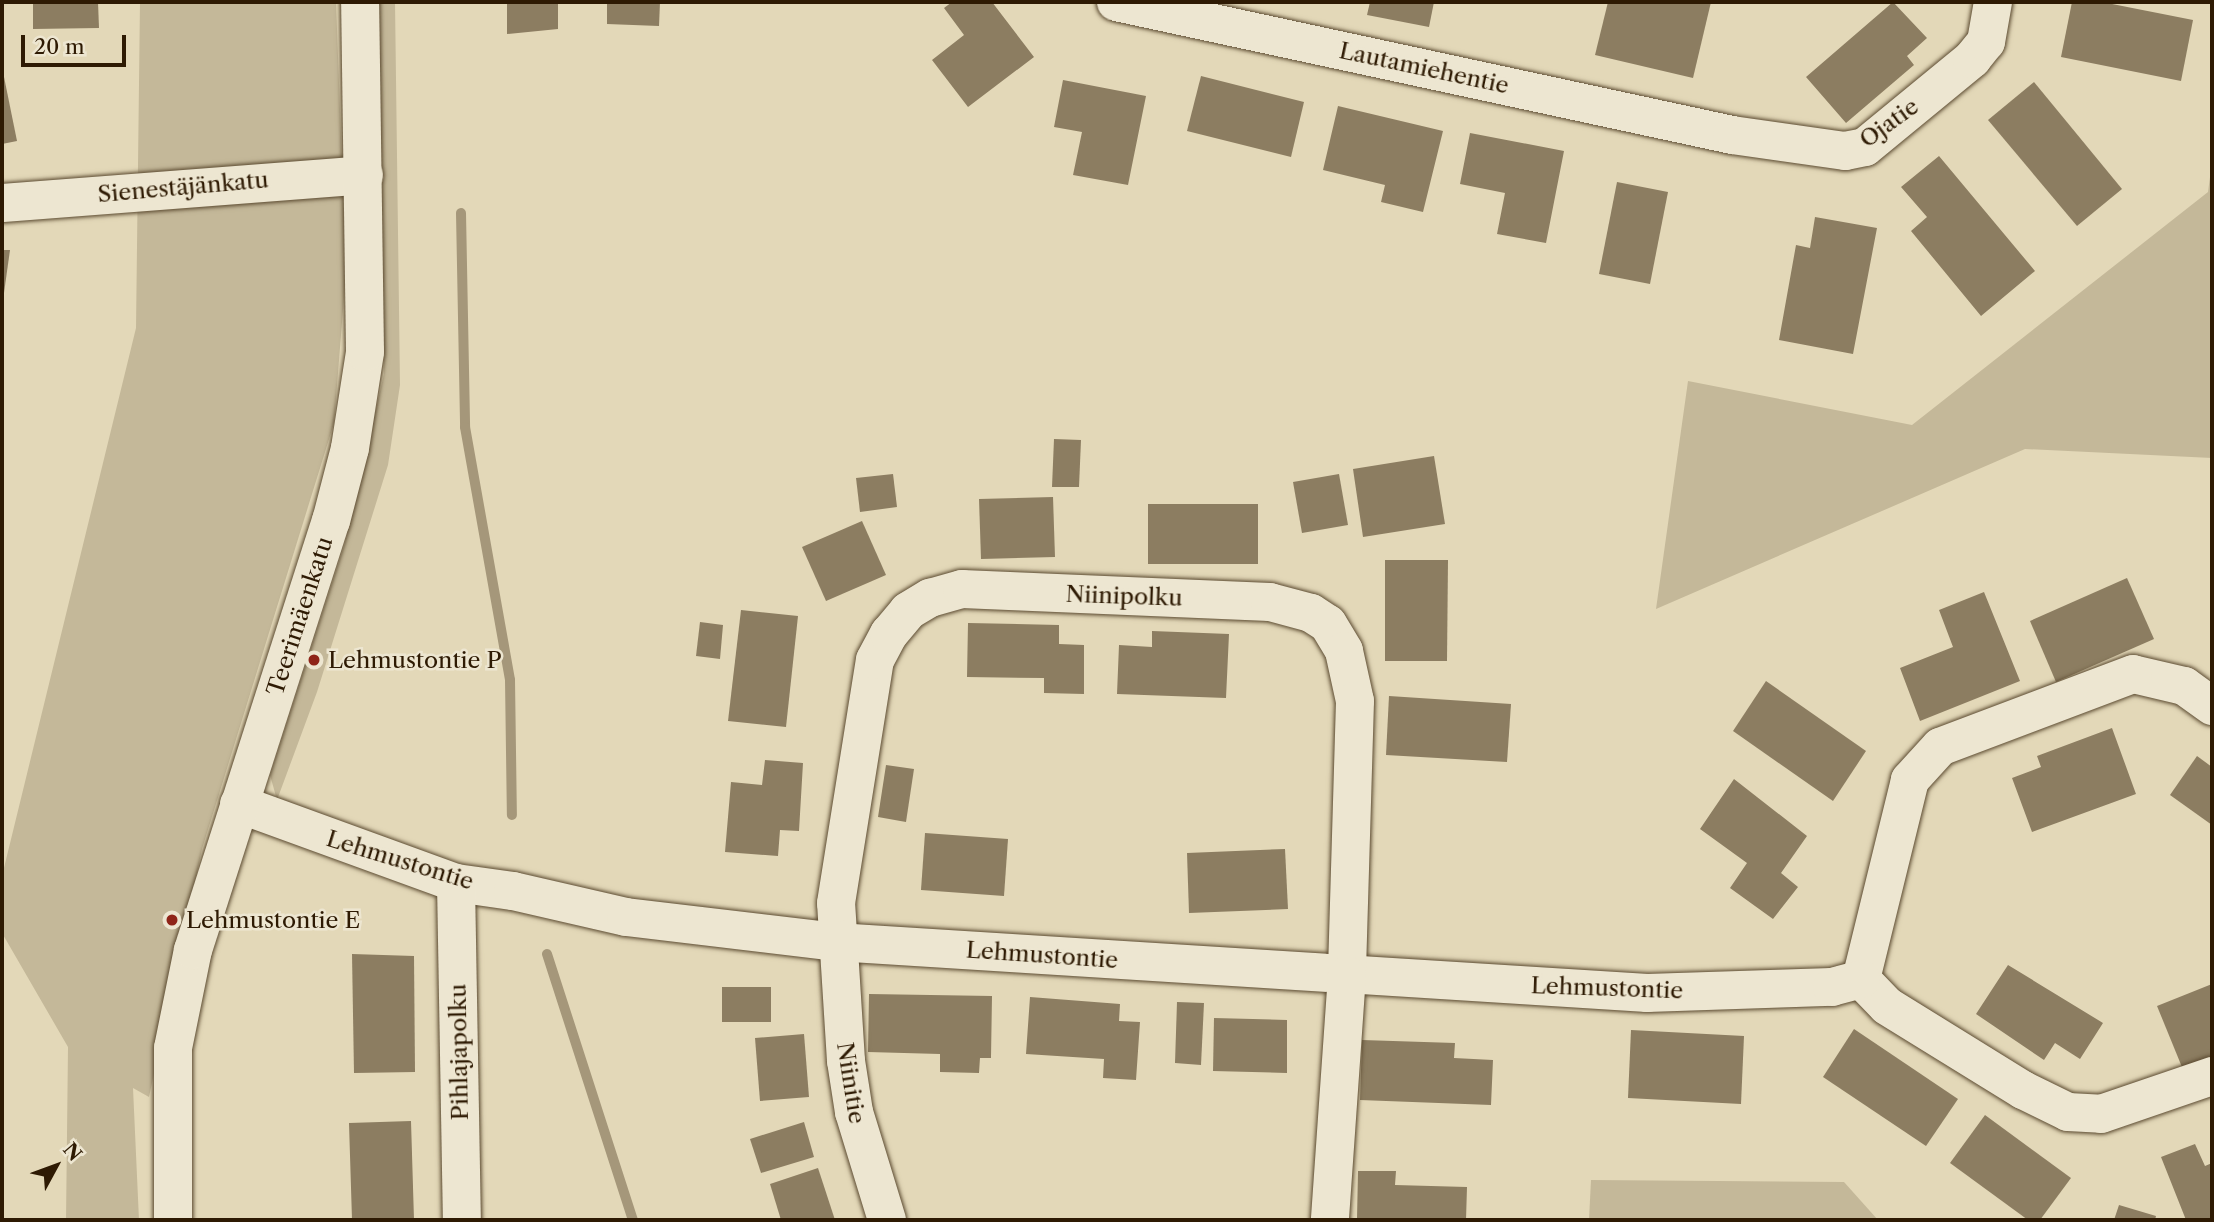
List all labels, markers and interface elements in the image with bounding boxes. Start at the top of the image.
scale bar [24,21,130,65]
text: 20 m [34,34,85,59]
street label: Lautamiehentie [1337,37,1511,99]
street label: Ojatie [1854,92,1924,154]
street label: Sienestäjänkatu [96,166,270,208]
street label: Teerimäenkatu [261,533,339,699]
street label: Niinipolku [1065,580,1183,612]
place label: Lehmustontie P [328,646,502,674]
marker: Lehmustontie P [306,652,322,668]
street label: Lehmustontie [323,825,477,895]
place label: Lehmustontie E [186,906,360,934]
marker: Lehmustontie E [164,912,180,928]
street label: Lehmustontie [965,936,1119,974]
street label: Lehmustontie [1530,972,1684,1004]
street label: Pihlajapolku [444,983,474,1121]
street label: Niinitie [831,1040,871,1126]
north arrow [21,1131,91,1201]
text: N [58,1138,86,1166]

